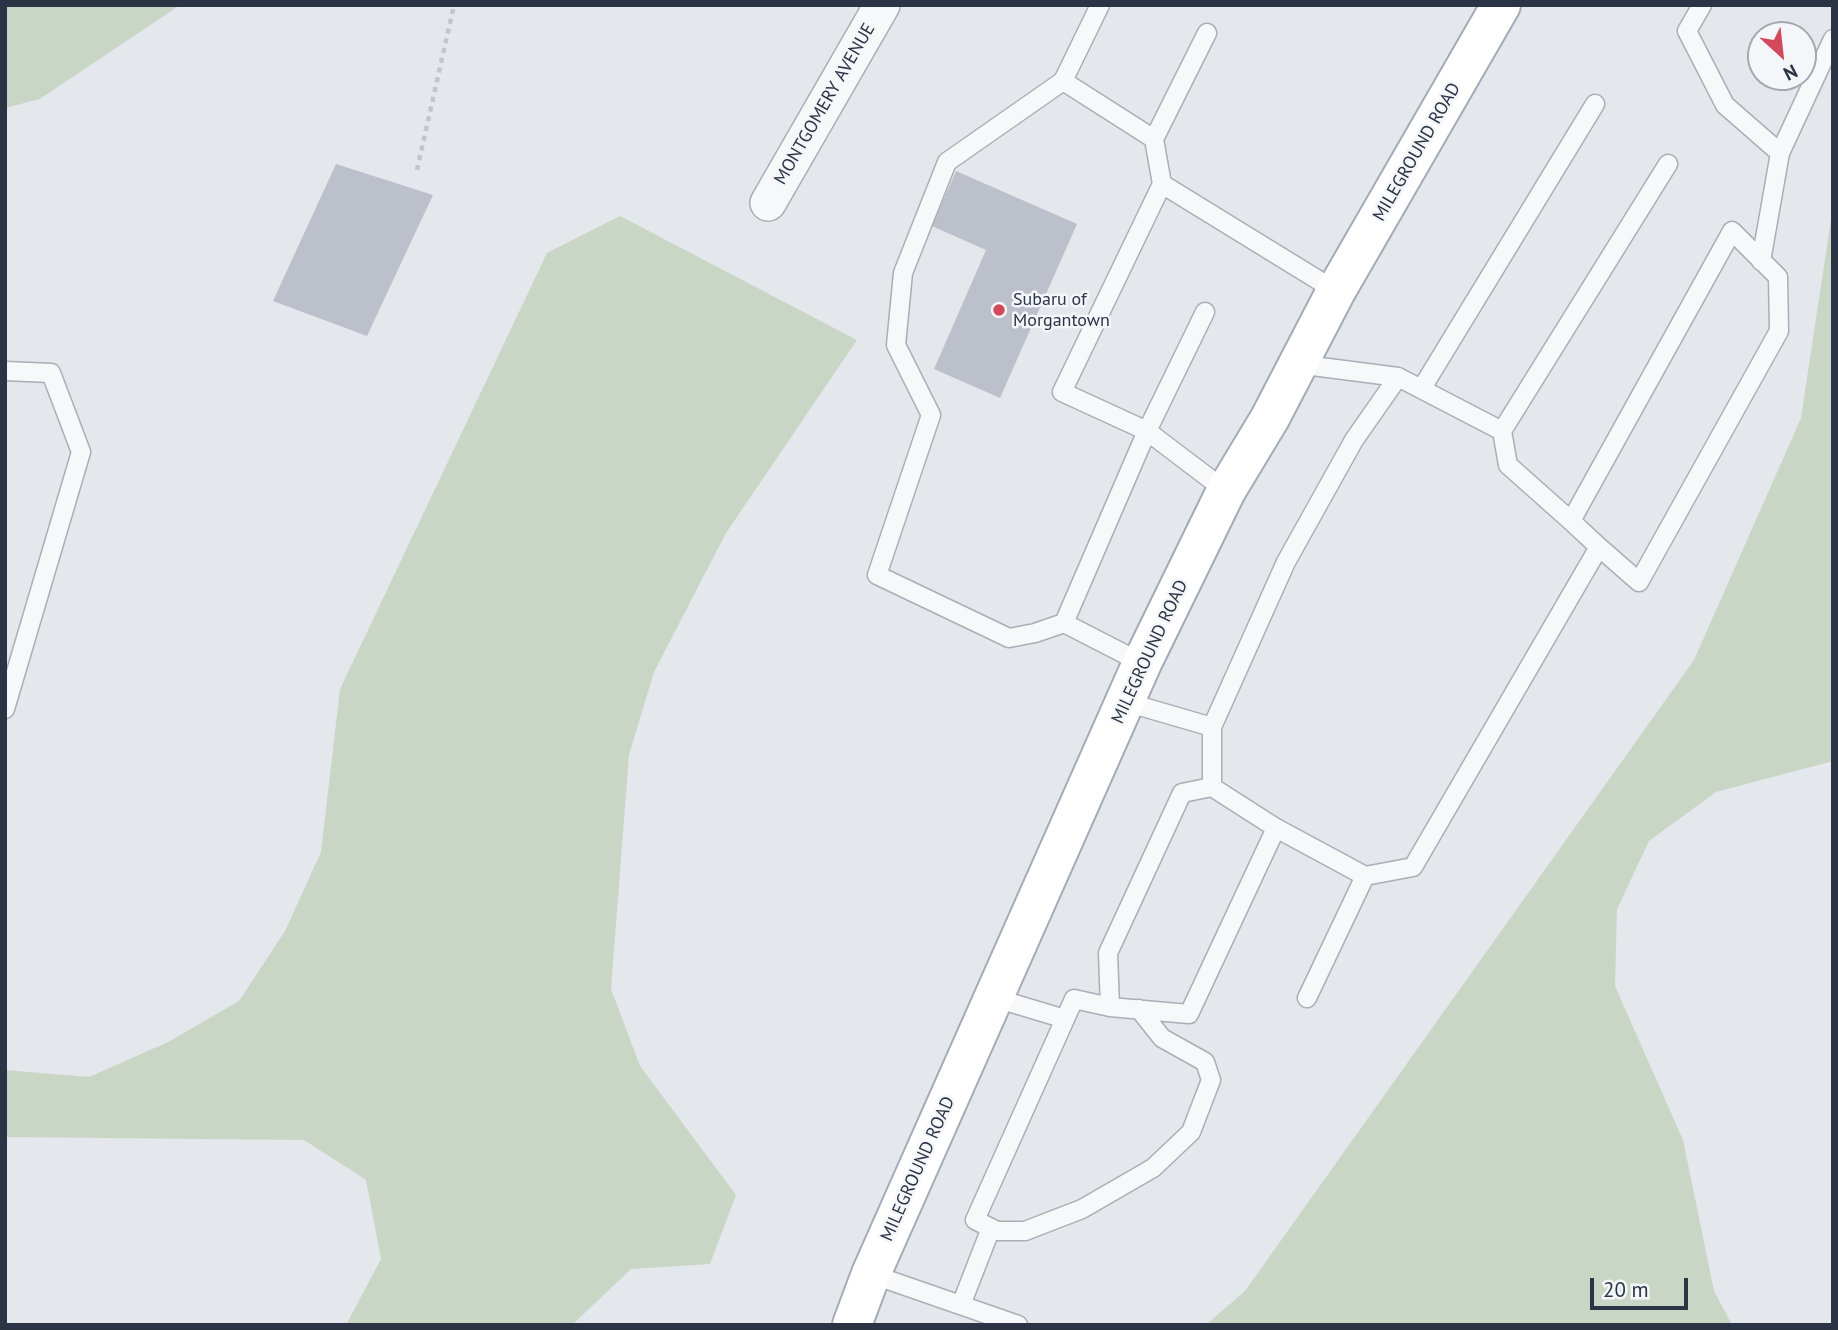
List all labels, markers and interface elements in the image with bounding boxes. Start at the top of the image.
street label: MONTGOMERY AVENUE [770,20,880,188]
north arrow [1747,21,1817,91]
text: N [1780,59,1802,86]
street label: MILEGROUND ROAD [1369,79,1465,225]
place label: Subaru of Morgantown [1013,289,1110,332]
marker: Subaru of Morgantown [991,302,1007,318]
street label: MILEGROUND ROAD [1107,577,1193,727]
street label: MILEGROUND ROAD [876,1093,960,1245]
scale bar [1593,1264,1691,1308]
text: 20 m [1603,1276,1649,1303]

